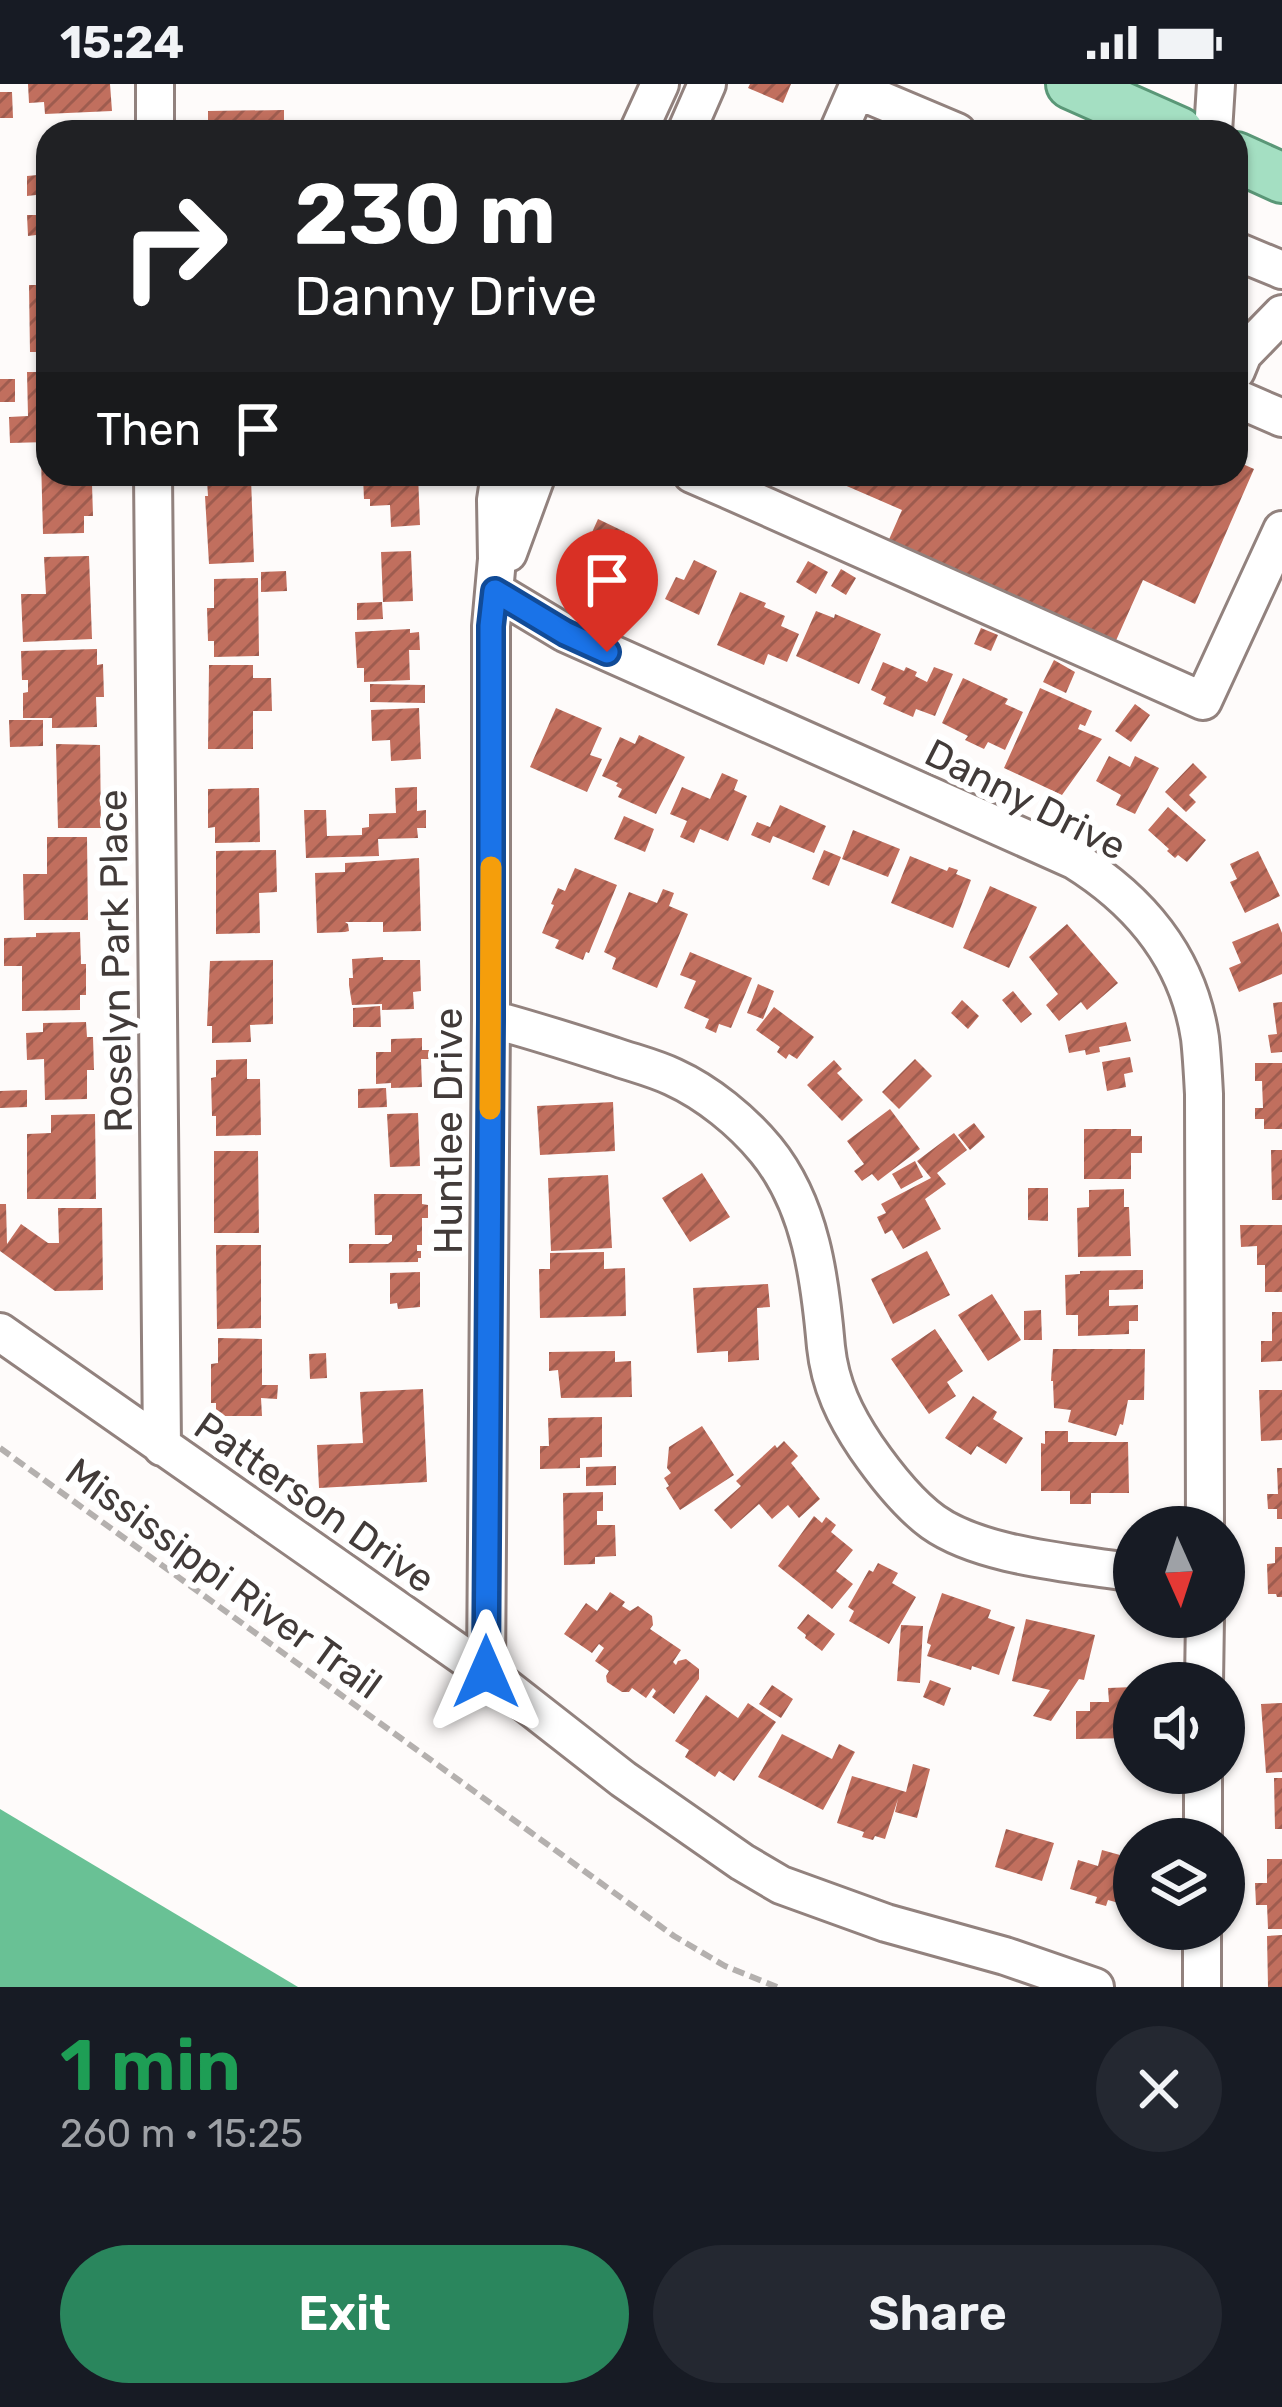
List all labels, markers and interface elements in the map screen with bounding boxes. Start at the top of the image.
text: 15:24 [60,16,184,69]
text: 230 m [294,164,556,264]
icon: right [96,168,252,324]
text: Danny Drive [294,265,597,329]
icon: arrive [225,396,291,462]
text: Then [96,403,201,456]
pin [556,529,658,652]
icon: arrive [574,547,640,613]
street label: Danny Drive [918,730,1134,870]
street label: Roselyn Park Place [90,789,142,1133]
street label: Huntlee Drive [426,1008,472,1254]
street label: Patterson Drive [186,1403,443,1603]
street label: Mississippi River Trail [57,1449,390,1709]
north arrow [1113,1506,1245,1638]
map controls [1113,1506,1245,1950]
position arrow [423,1609,549,1735]
button: sound [1113,1662,1245,1794]
button: layers [1113,1818,1245,1950]
text: 1 min [60,2023,241,2108]
button: close [1096,2026,1222,2152]
text: 260 m · 15:25 [60,2111,303,2157]
button: Exit [60,2245,629,2383]
button: Share [653,2245,1222,2383]

